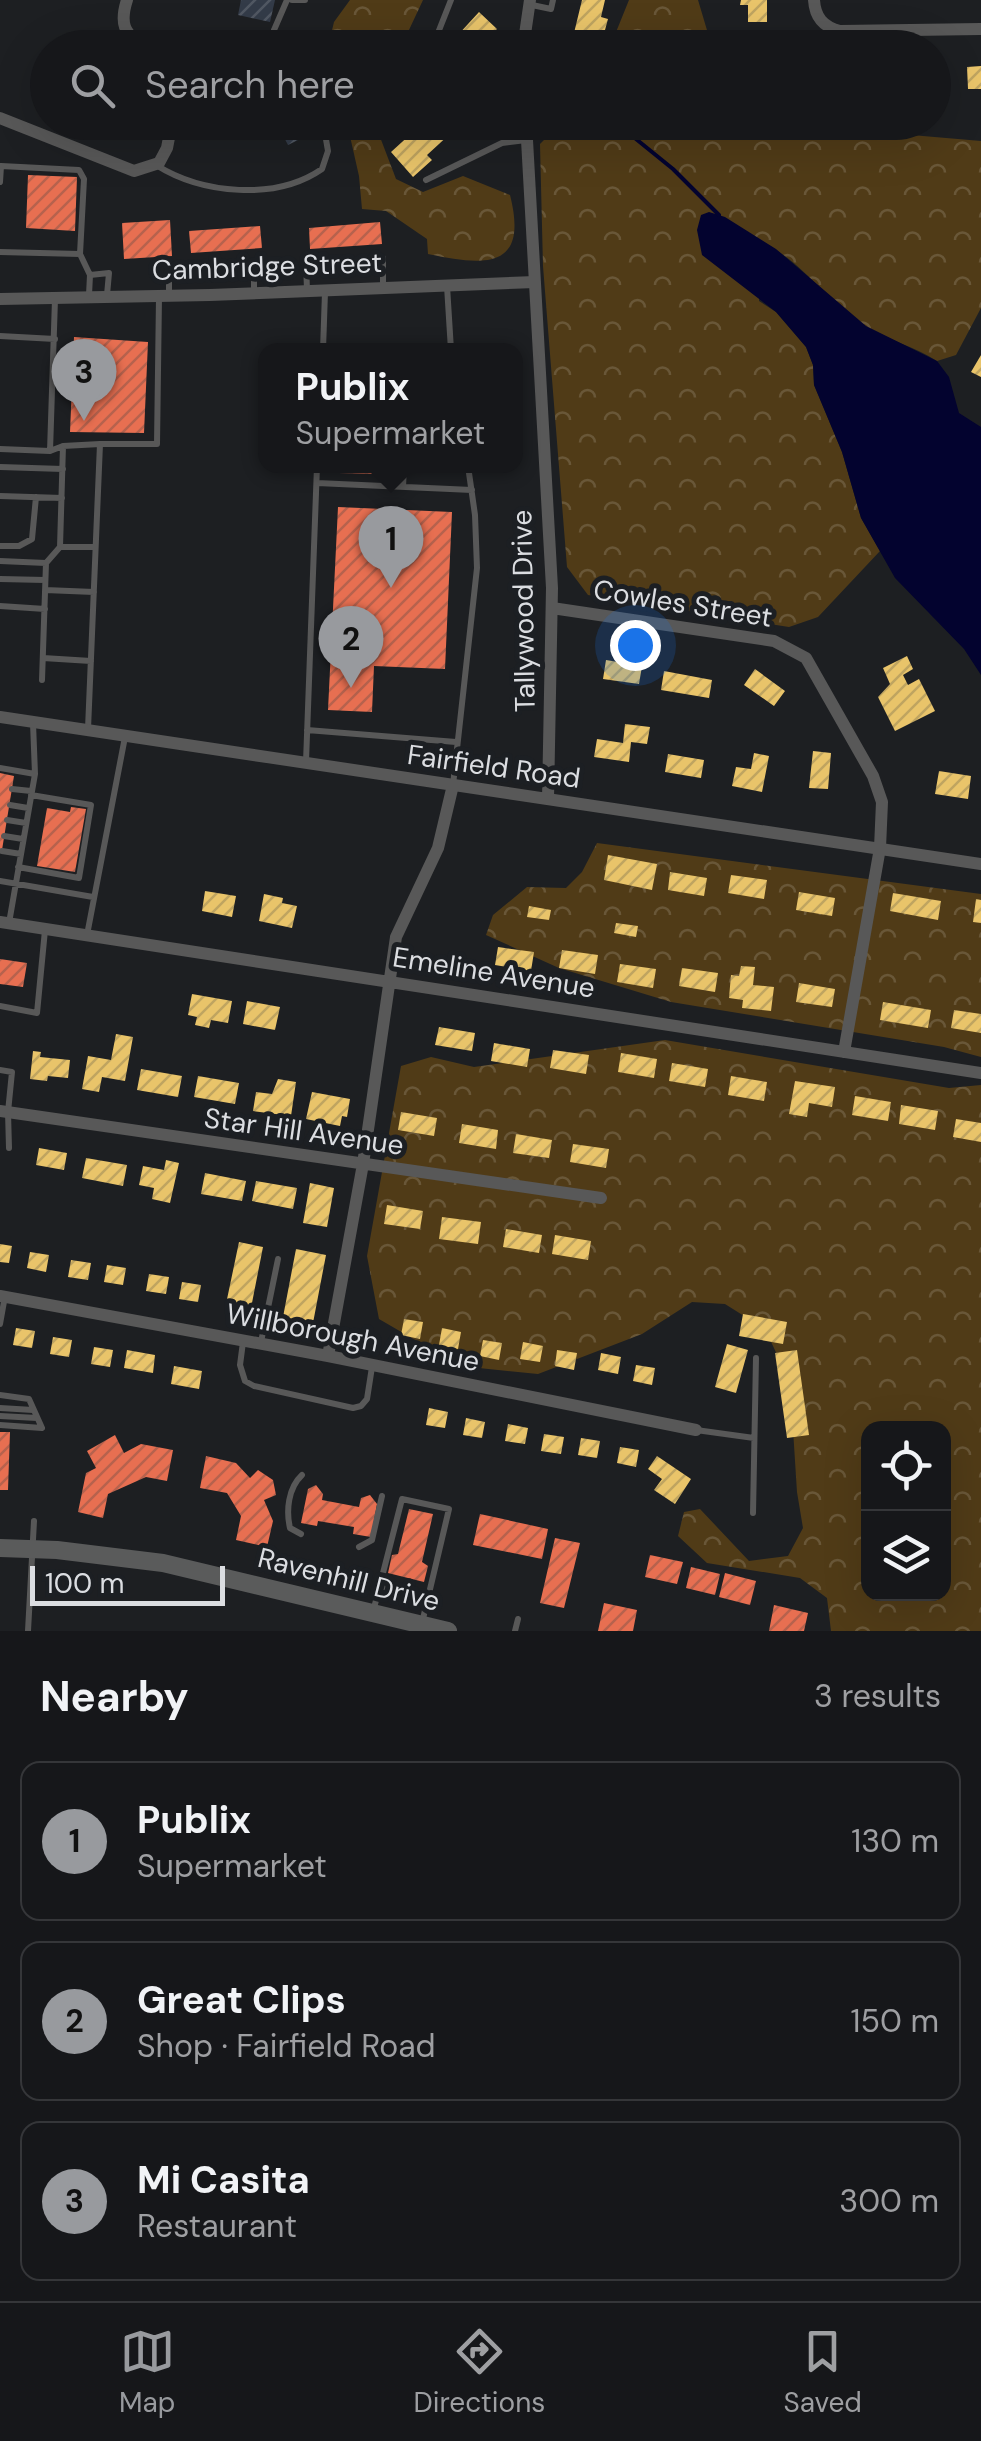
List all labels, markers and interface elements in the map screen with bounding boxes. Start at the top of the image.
search box [30,30,951,140]
icon: search [65,58,120,113]
text: Search here [145,60,355,110]
street label: Cambridge Street [151,244,383,289]
pin: 3 [52,338,116,421]
popup [258,343,523,473]
text: Publix [296,362,409,412]
text: Supermarket [296,412,485,454]
pin: 1 [358,506,424,588]
street label: Tallywood Drive [503,510,544,712]
street label: Cowles Street [591,571,775,636]
pin: 2 [318,606,384,688]
your location [610,620,661,671]
street label: Fairfield Road [405,736,583,797]
street label: Emeline Avenue [390,938,598,1007]
street label: Star Hill Avenue [202,1099,406,1164]
street label: Willborough Avenue [223,1295,483,1380]
map controls [861,1421,951,1601]
button: locate [861,1421,951,1511]
button: layers [861,1511,951,1601]
street label: Ravenhill Drive [254,1539,444,1620]
scale bar [30,1561,225,1606]
text: 100 m [45,1565,124,1602]
text: Nearby [40,1669,189,1724]
text: 3 results [814,1675,941,1717]
text: Publix [137,1795,251,1845]
text: 1 [69,1820,80,1862]
text: 130 m [851,1820,939,1862]
text: Supermarket [137,1845,327,1887]
text: Great Clips [137,1975,346,2025]
text: 2 [65,2000,84,2042]
text: 150 m [851,2000,939,2042]
text: Shop · Fairfield Road [137,2025,436,2067]
text: Mi Casita [137,2155,310,2205]
text: 3 [65,2180,84,2222]
text: 300 m [839,2180,939,2222]
text: Restaurant [137,2205,297,2247]
tab: Map [119,2324,175,2421]
tab: Directions [414,2324,545,2421]
tab: Saved [783,2324,862,2421]

